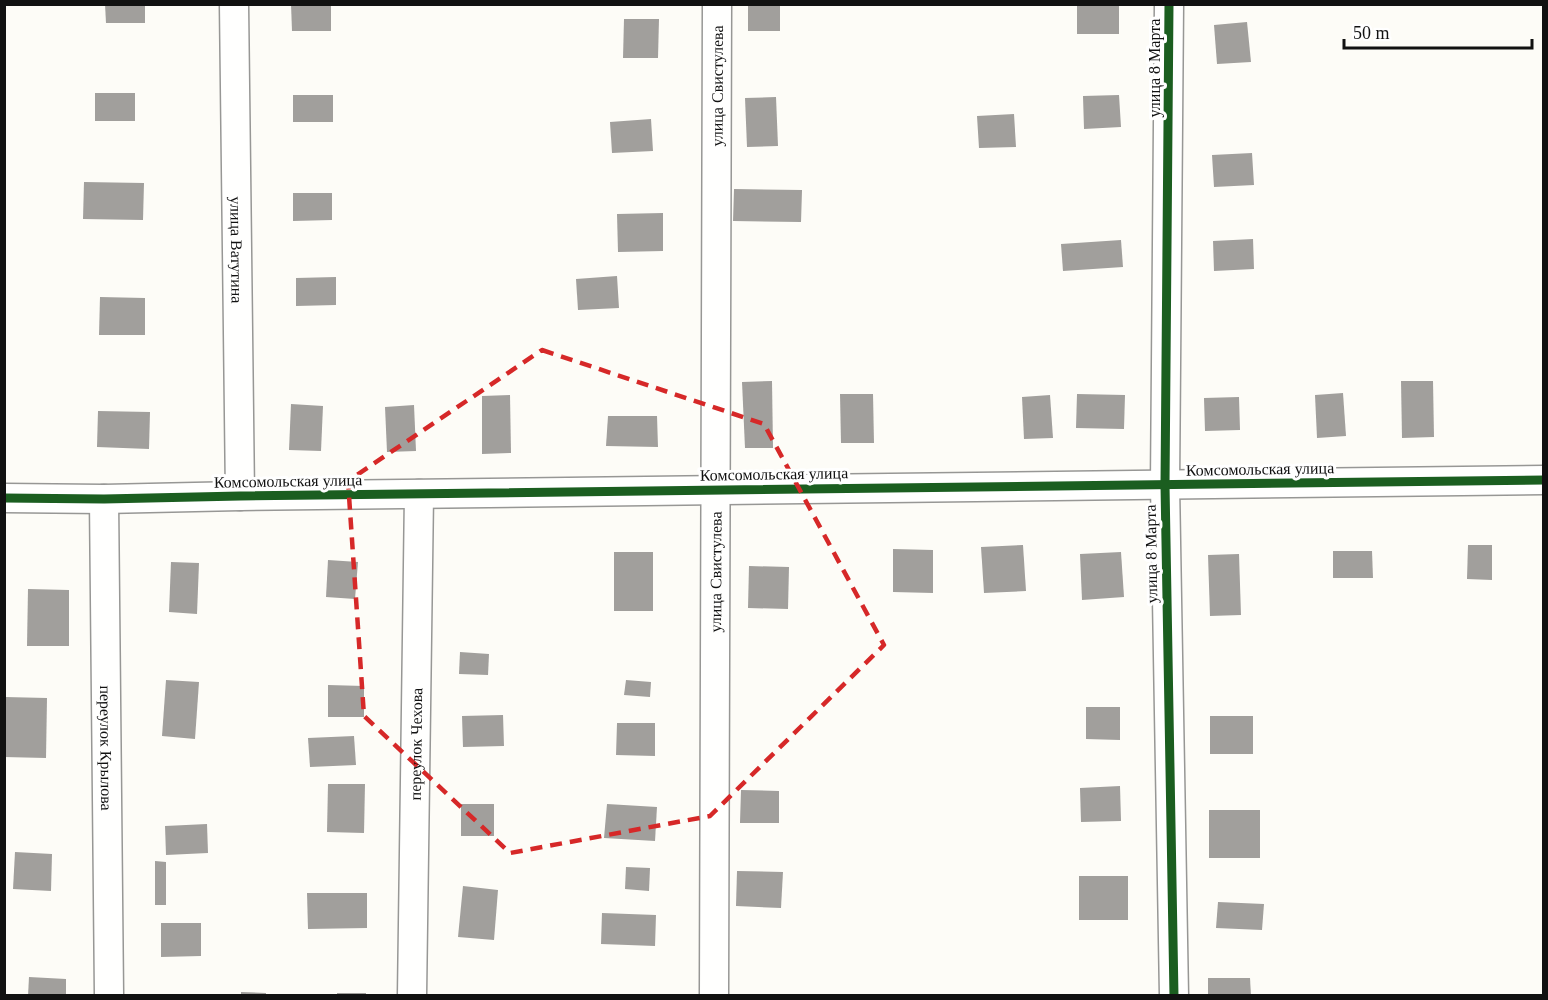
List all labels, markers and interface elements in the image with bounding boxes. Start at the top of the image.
scale bar [1344,12,1532,50]
street label: улица 8 Марта [1146,19,1164,117]
text: 50 m [1353,23,1390,43]
street label: улица Свистулева [708,25,726,147]
street label: улица Ватутина [227,196,246,304]
street label: Комсомольская улица [1186,459,1334,480]
street label: Комсомольская улица [700,464,848,485]
street label: Комсомольская улица [214,471,362,492]
street label: улица 8 Марта [1142,504,1161,604]
street label: улица Свистулева [707,511,725,633]
street label: переулок Крылова [97,685,116,811]
street label: переулок Чехова [406,688,425,800]

